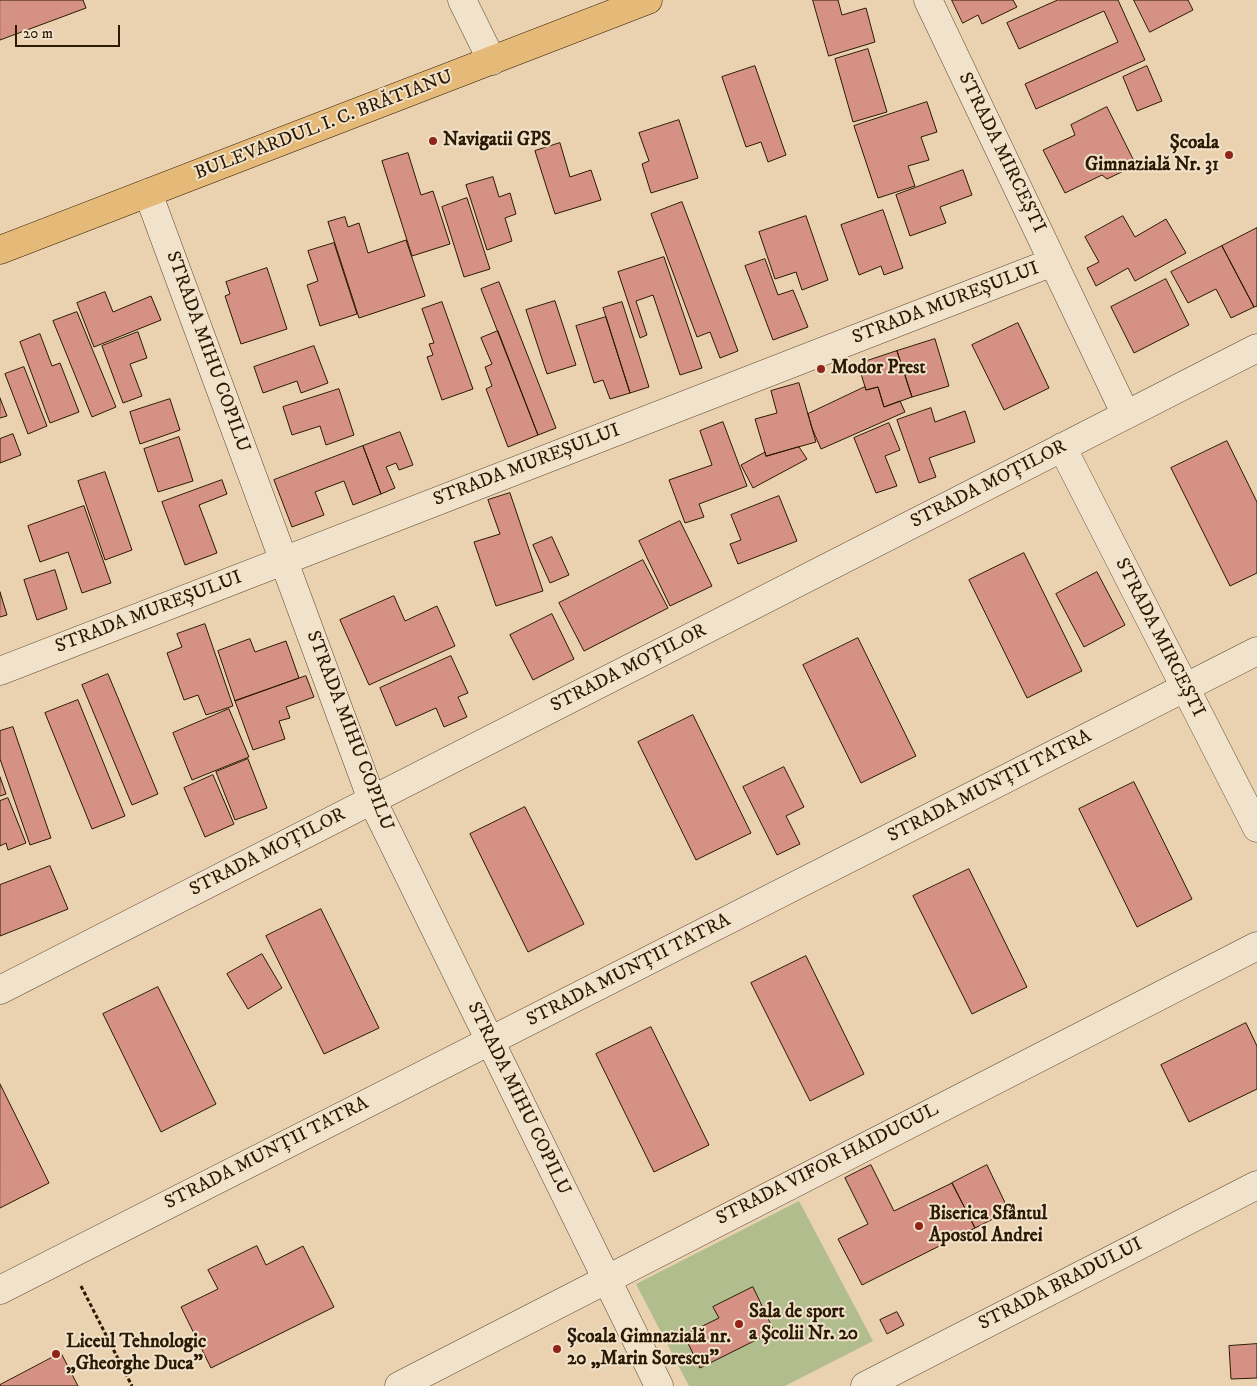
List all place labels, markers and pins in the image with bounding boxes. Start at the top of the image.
place label: Navigatii GPS [443,130,551,152]
place label: Școala Gimnazială Nr. 31 [1085,133,1219,177]
marker: Navigatii GPS [427,135,439,147]
marker: Școala Gimnazială Nr. 31 [1223,149,1235,161]
place label: Modor Prest [831,358,926,380]
marker: Modor Prest [815,363,827,375]
place label: Biserica Sfântul Apostol Andrei [929,1204,1047,1248]
marker: Biserica Sfântul Apostol Andrei [913,1220,925,1232]
place label: Sala de sport a Școlii Nr. 20 [749,1302,858,1346]
marker: Sala de sport a Școlii Nr. 20 [733,1318,745,1330]
place label: Școala Gimnazială nr. 20 „Marin Sorescu” [567,1327,731,1371]
place label: Liceul Tehnologic „Gheorghe Duca” [66,1332,206,1376]
marker: Școala Gimnazială nr. 20 „Marin Sorescu” [551,1343,563,1355]
marker: Liceul Tehnologic „Gheorghe Duca” [50,1348,62,1360]

